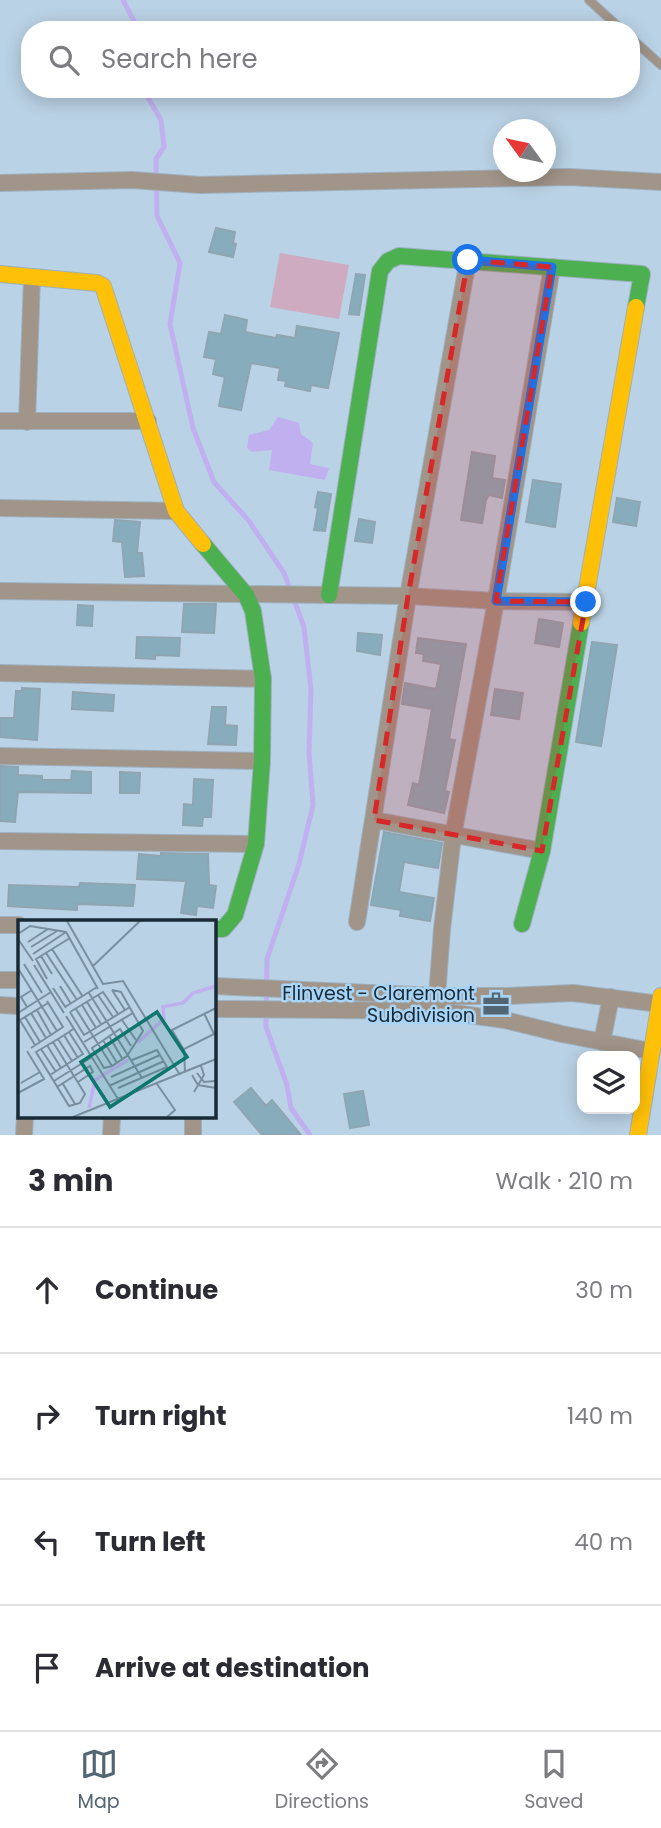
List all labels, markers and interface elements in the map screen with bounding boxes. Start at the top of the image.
search box [21,21,640,98]
icon: search [45,41,83,79]
text: Search here [101,41,258,77]
north arrow [493,119,556,182]
route start [452,244,483,275]
route end [570,586,601,617]
inset map [18,920,215,1118]
place label: Flinvest - Claremont Subdivision [282,980,475,1029]
office icon: Flinvest - Claremont Subdivision [481,989,511,1019]
map controls [577,1051,640,1114]
button: layers [577,1051,640,1114]
text: 3 min [28,1159,113,1202]
text: Walk · 210 m [495,1165,633,1197]
icon: ahead [28,1271,66,1309]
text: Continue [95,1272,218,1308]
text: 30 m [575,1274,633,1306]
icon: right [28,1397,66,1435]
text: Turn right [95,1398,227,1434]
text: 140 m [567,1400,633,1432]
icon: left [28,1523,66,1561]
text: Turn left [95,1524,206,1560]
text: 40 m [574,1526,633,1558]
icon: arrive [28,1649,66,1687]
text: Arrive at destination [95,1650,370,1686]
tab: Map [78,1745,120,1816]
tab: Directions [275,1745,369,1816]
tab: Saved [524,1745,583,1816]

